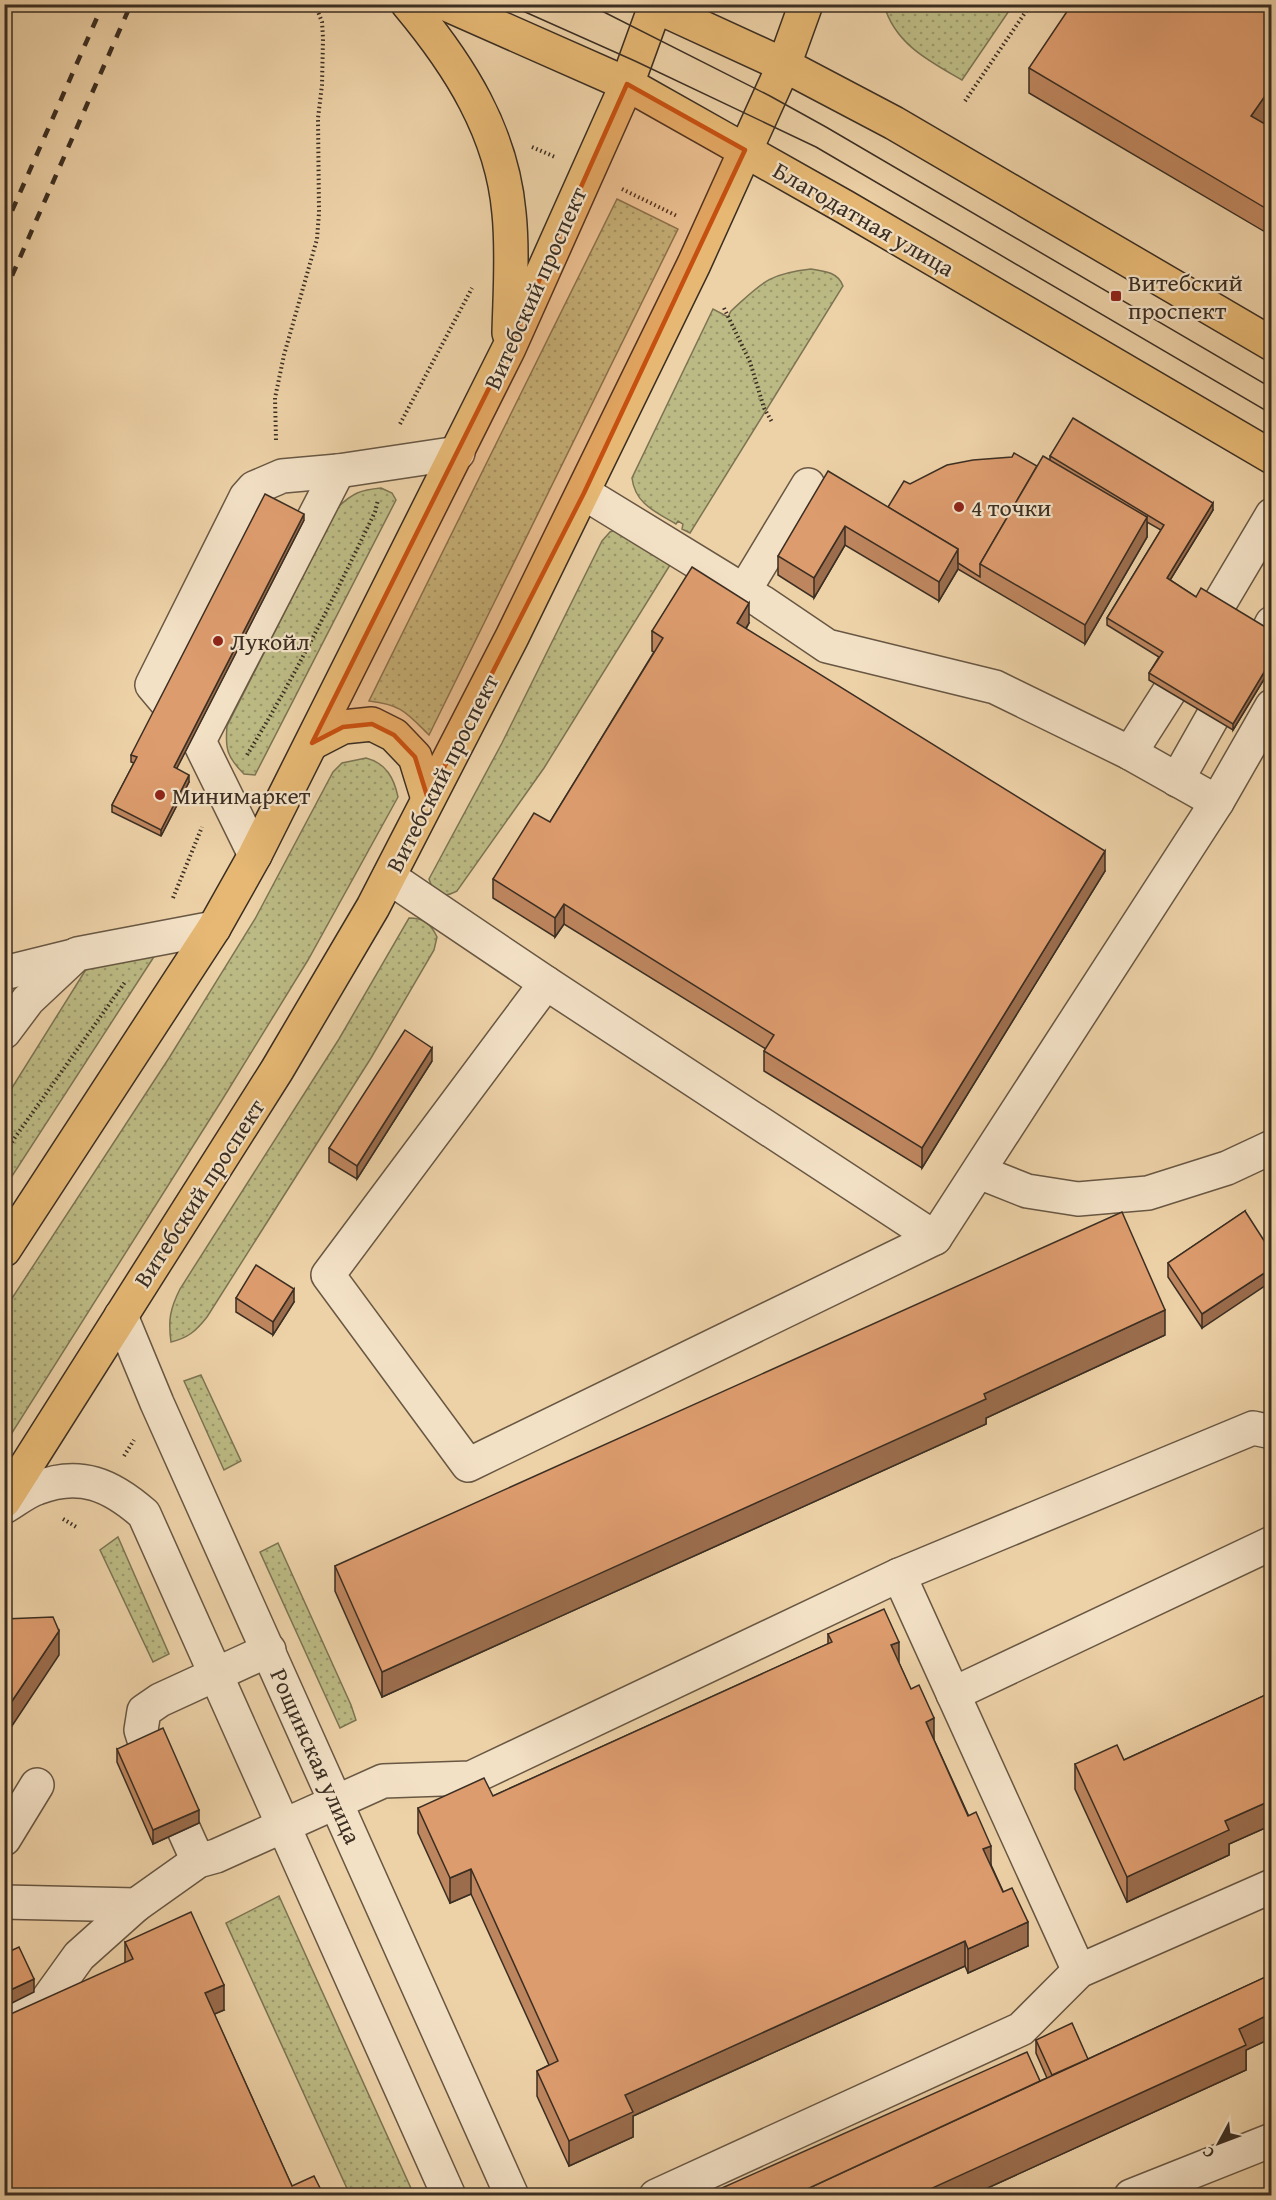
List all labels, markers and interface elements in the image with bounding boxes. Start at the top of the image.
street label: Благодатная улица [767,153,962,286]
street label: Витебский проспект [475,181,596,395]
place label: Витебский проспект [1128,265,1243,328]
marker: Витебский проспект [1109,289,1123,303]
place label: 4 точки [971,490,1051,525]
marker: 4 точки [952,500,966,514]
place label: Лукойл [230,624,310,659]
marker: Лукойл [211,634,225,648]
street label: Витебский проспект [377,667,507,878]
place label: Минимаркет [172,778,311,813]
marker: Минимаркет [153,788,167,802]
street label: Витебский проспект [125,1092,273,1294]
street label: Рощинская улица [262,1663,371,1850]
north arrow [1189,2113,1249,2173]
text: С [1196,2142,1220,2164]

